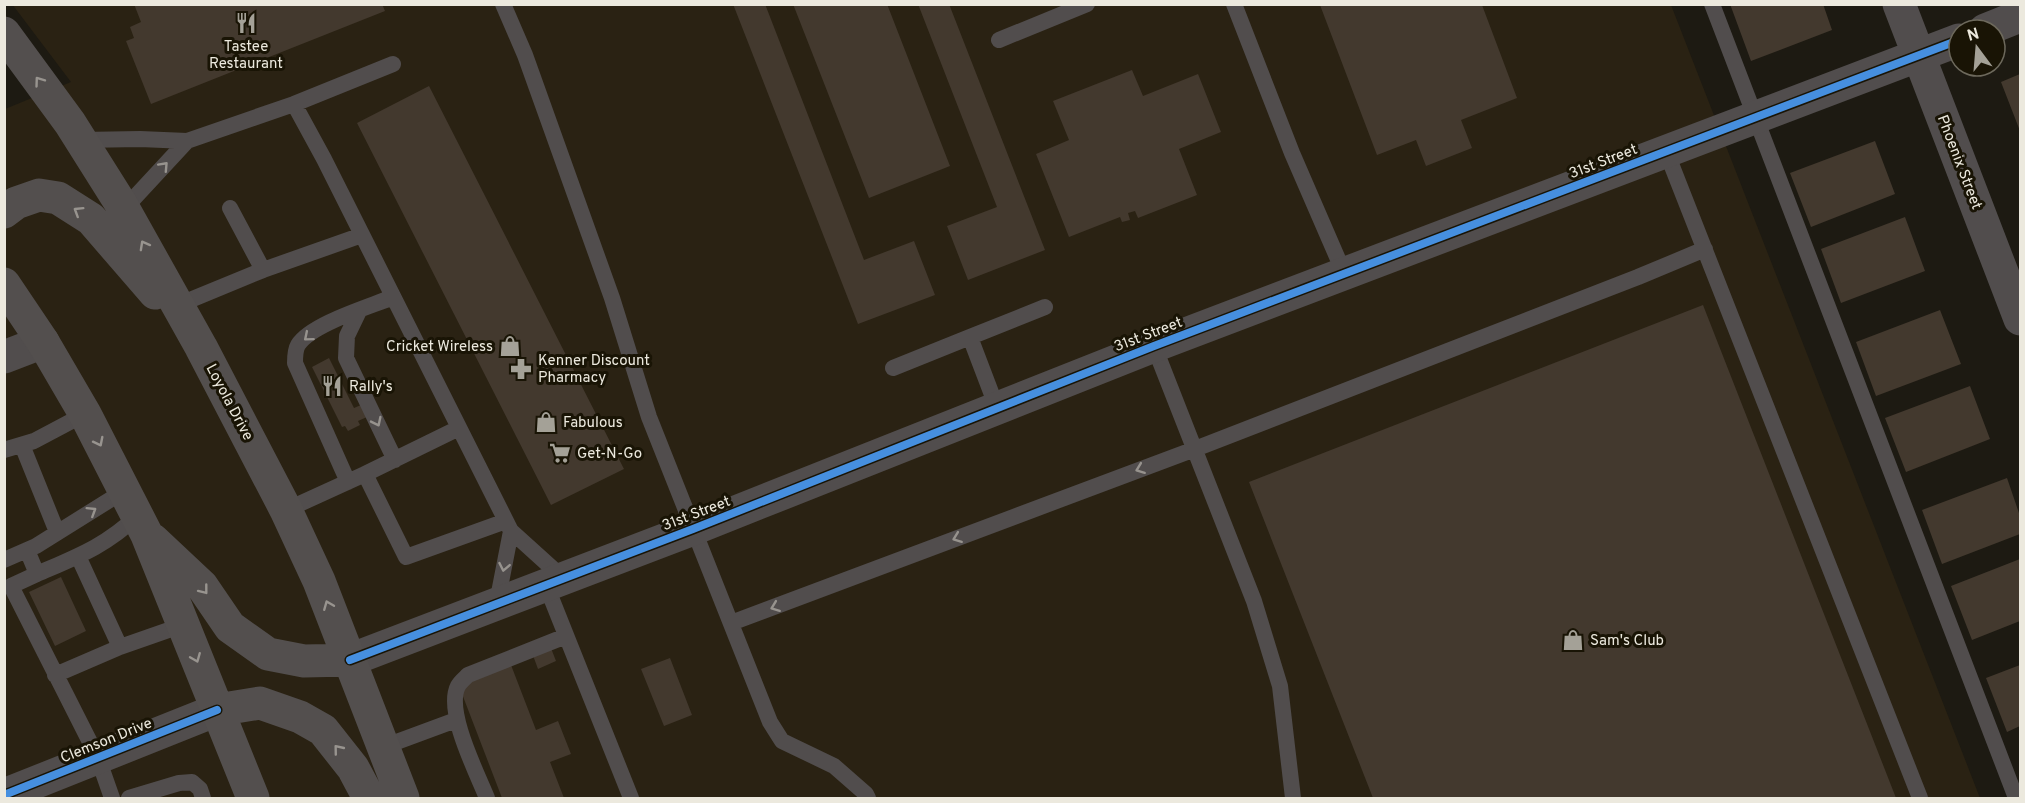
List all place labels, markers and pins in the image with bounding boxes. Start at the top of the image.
restaurant icon: Tastee Restaurant [234,11,258,35]
place label: Tastee Restaurant [209,38,283,74]
shop icon: Cricket Wireless [498,334,522,358]
place label: Cricket Wireless [386,338,493,357]
place label: Kenner Discount Pharmacy [538,352,650,388]
pharmacy icon: Kenner Discount Pharmacy [509,357,533,381]
restaurant icon: Rally's [320,374,344,398]
place label: Rally's [349,378,393,397]
shop icon: Fabulous [534,410,558,434]
place label: Fabulous [563,414,623,433]
supermarket icon: Get-N-Go [548,441,572,465]
place label: Get-N-Go [577,445,642,464]
shop icon: Sam's Club [1561,628,1585,652]
place label: Sam's Club [1590,632,1664,651]

